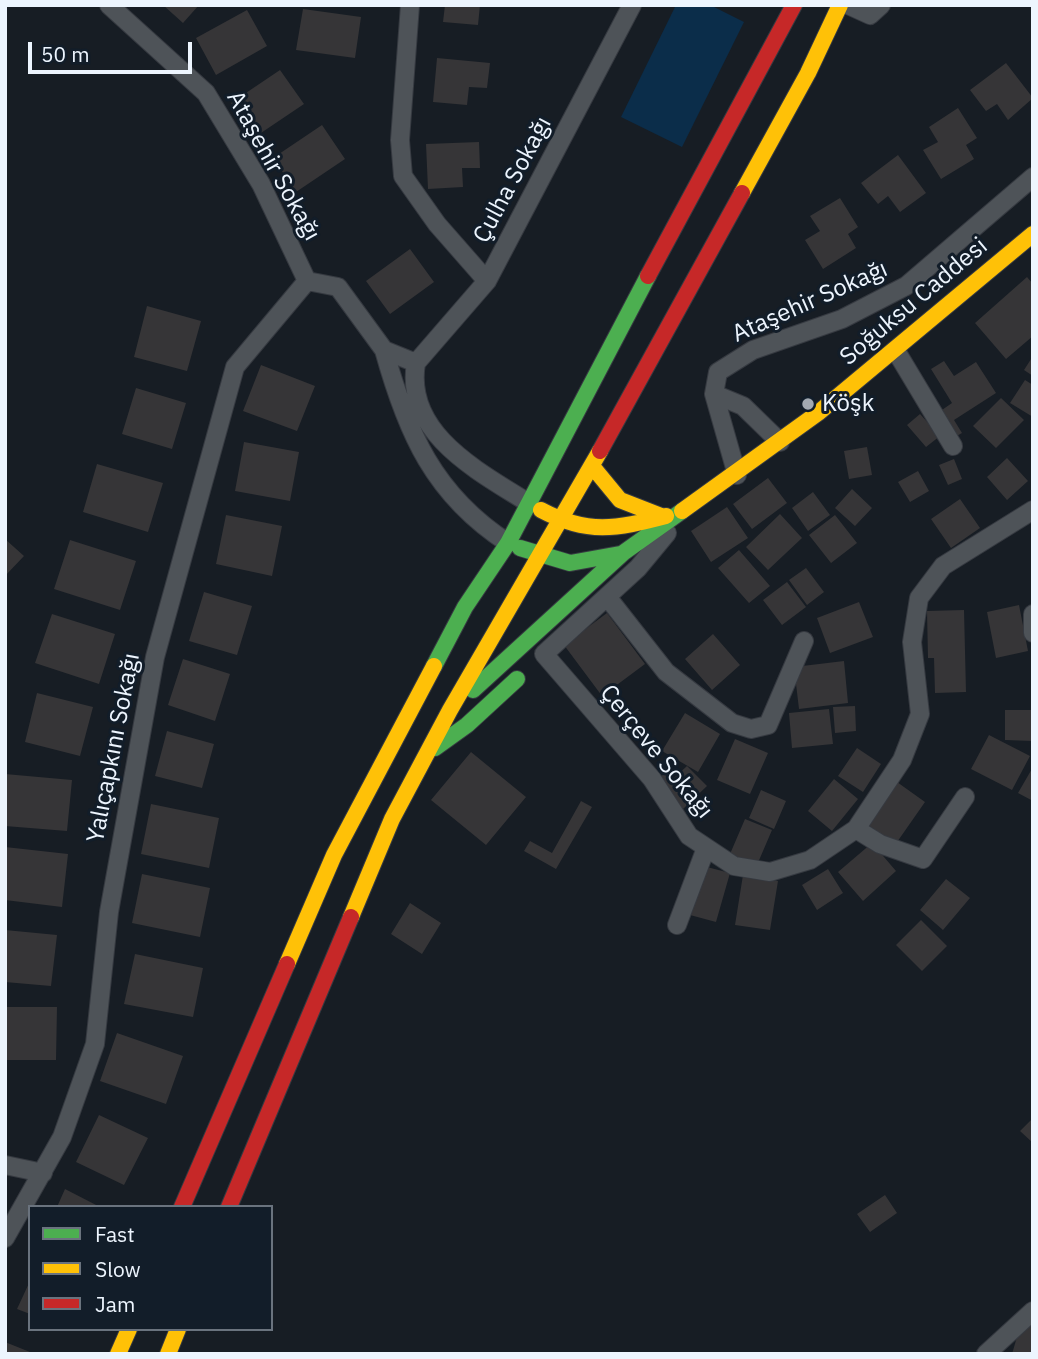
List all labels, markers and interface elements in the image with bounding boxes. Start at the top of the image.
scale bar [32,28,196,72]
text: 50 m [41,40,90,68]
street label: Ataşehir Sokağı [220,86,326,246]
street label: Çulha Sokağı [468,112,558,248]
street label: Soğuksu Caddesi [834,232,994,372]
street label: Ataşehir Sokağı [728,255,892,349]
place label: Köşk [822,390,874,418]
marker: Köşk [800,396,816,412]
street label: Yalıçapkını Sokağı [81,651,147,845]
street label: Çerçeve Sokağı [593,679,719,825]
legend [28,1205,273,1331]
text: Fast [95,1220,135,1248]
text: Slow [95,1255,141,1283]
text: Jam [95,1290,135,1318]

